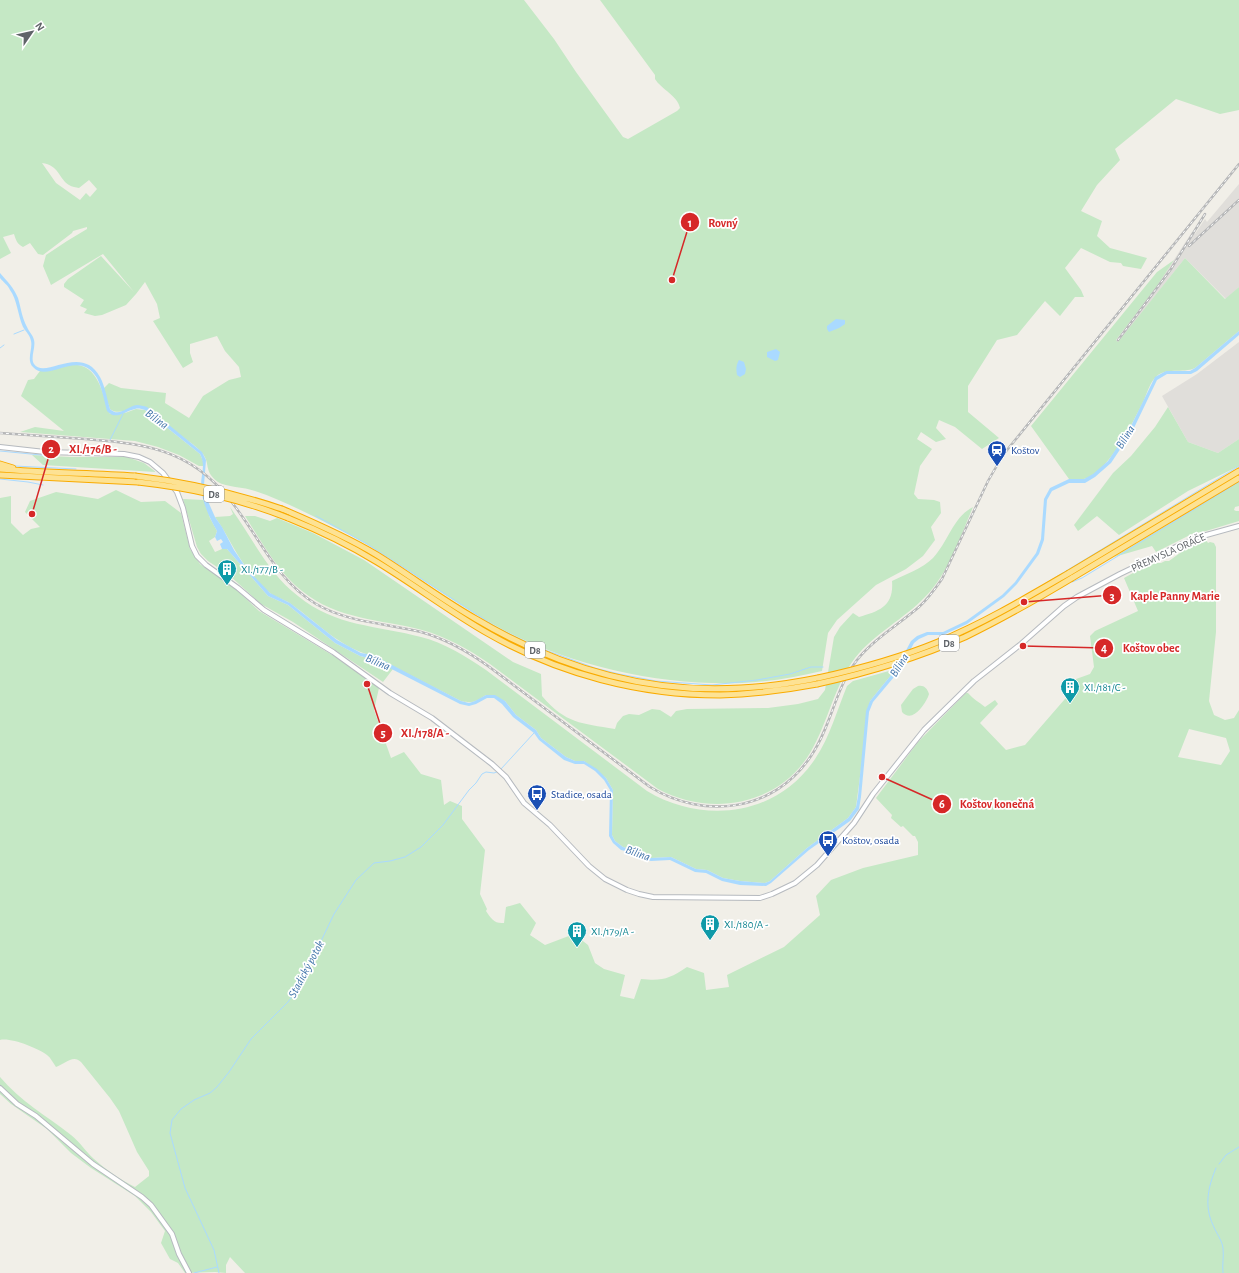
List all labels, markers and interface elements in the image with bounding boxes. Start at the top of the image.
north arrow [12,12,52,52]
text: N [33,20,47,33]
callout: Rovný [680,210,746,234]
text: 1 [688,217,692,229]
text: Rovný [708,217,738,230]
water label: Bílina [143,407,171,431]
water label: Bílina [1113,423,1137,451]
callout: XI./176/B - [41,437,125,461]
station icon: Koštov [986,439,1008,467]
text: 2 [48,443,54,455]
text: XI./176/B - [69,443,117,455]
place label: Koštov [1011,445,1040,456]
road number: D8 [204,486,224,502]
street label: PŘEMYSLA ORÁČE [1129,530,1208,574]
building icon: XI./177/B - [216,558,238,586]
place label: XI./177/B - [241,564,284,575]
callout: Kaple Panny Marie [1102,583,1227,607]
text: 3 [1109,590,1115,602]
text: Kaple Panny Marie [1130,590,1220,603]
road number: D8 [939,635,959,651]
callout: Koštov obec [1094,636,1187,660]
road number: D8 [525,642,545,658]
text: 4 [1101,642,1107,654]
text: Koštov obec [1123,642,1180,654]
water label: Bílina [887,651,911,679]
water label: Bílina [364,652,392,672]
building icon: XI./181/C - [1059,676,1081,704]
place label: XI./181/C - [1084,682,1126,693]
callout: XI./178/A - [373,721,457,745]
text: 5 [380,727,386,739]
text: XI./178/A - [401,727,449,739]
bus stop icon: Stadice, osada [526,783,548,811]
place label: Stadice, osada [551,789,612,800]
callout: Koštov konečná [932,792,1042,816]
text: 6 [939,798,945,810]
text: Koštov konečná [960,798,1034,810]
bus stop icon: Koštov, osada [817,829,839,857]
place label: Koštov, osada [842,835,899,846]
water label: Bílina [624,843,652,863]
building icon: XI./180/A - [699,913,721,941]
place label: XI./180/A - [724,919,769,930]
building icon: XI./179/A - [566,920,588,948]
place label: XI./179/A - [591,926,635,937]
water label: Stadický potok [286,938,327,1000]

